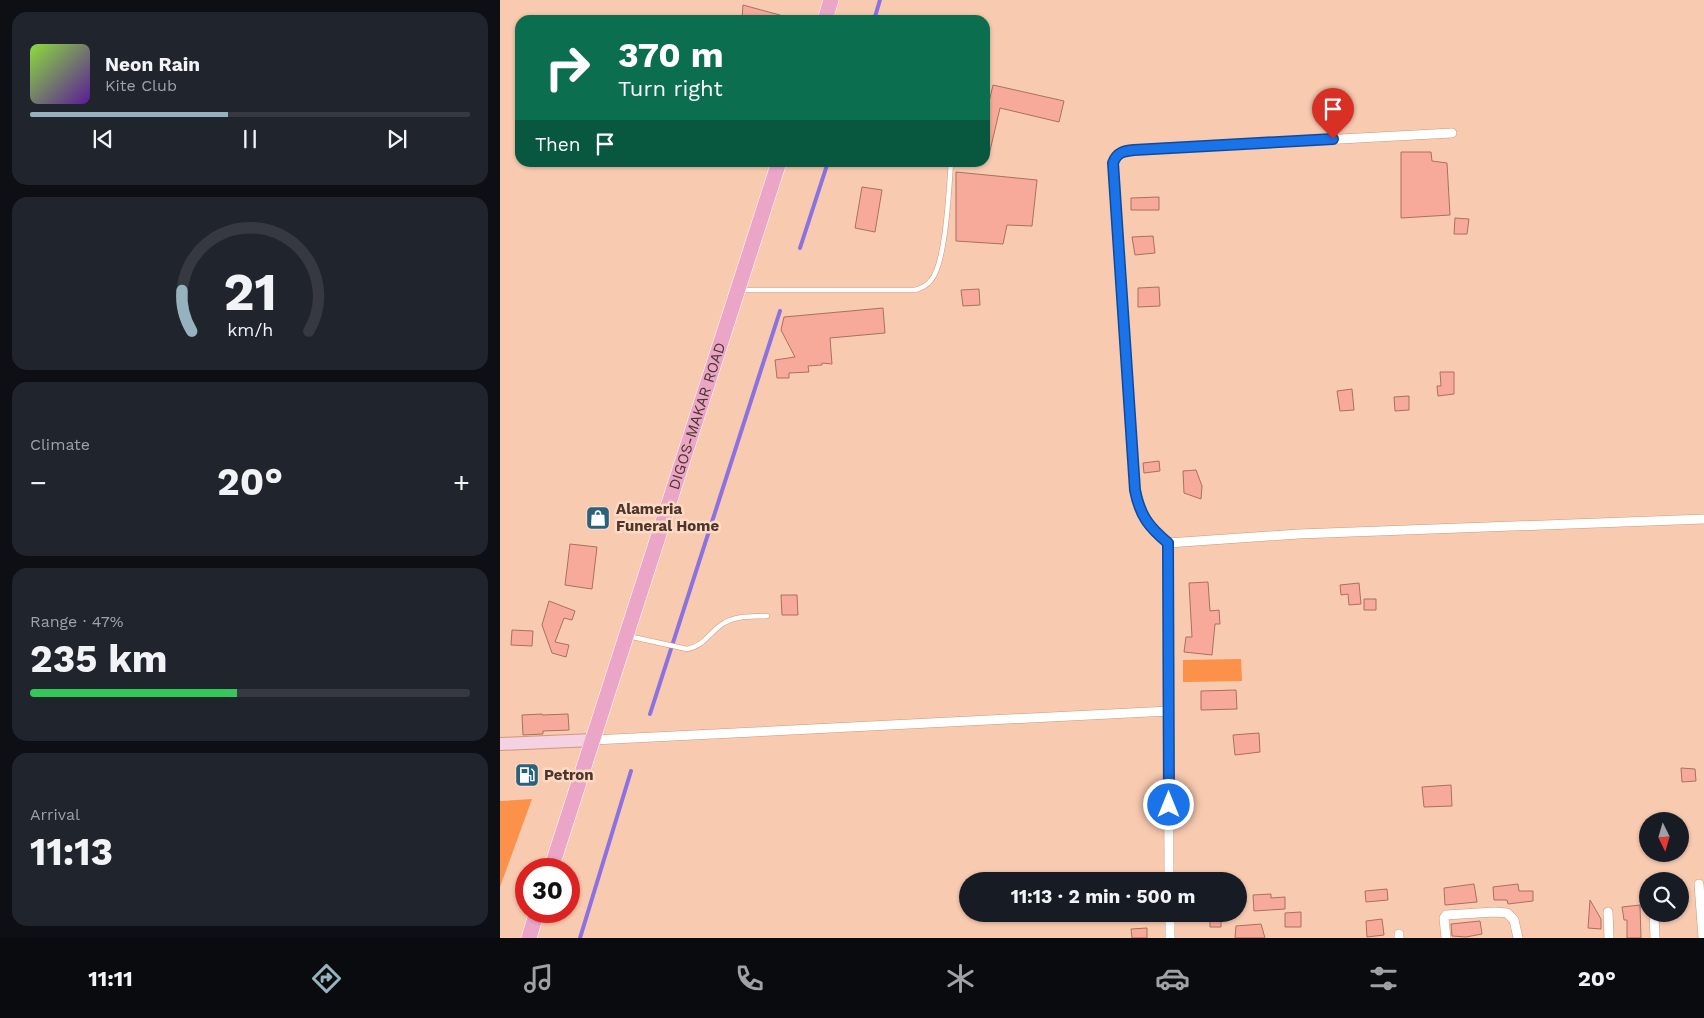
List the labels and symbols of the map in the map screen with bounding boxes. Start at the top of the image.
pin [1312,88,1354,139]
street label: DIGOS-MAKAR ROAD [665,340,729,492]
place label: Alameria Funeral Home [616,500,719,535]
shop icon: Alameria Funeral Home [585,505,611,531]
fuel station icon: Petron [514,762,540,788]
place label: Petron [544,766,594,784]
position arrow [1142,778,1194,830]
north arrow [1639,812,1689,862]
speed limit sign: 30 [515,858,580,923]

